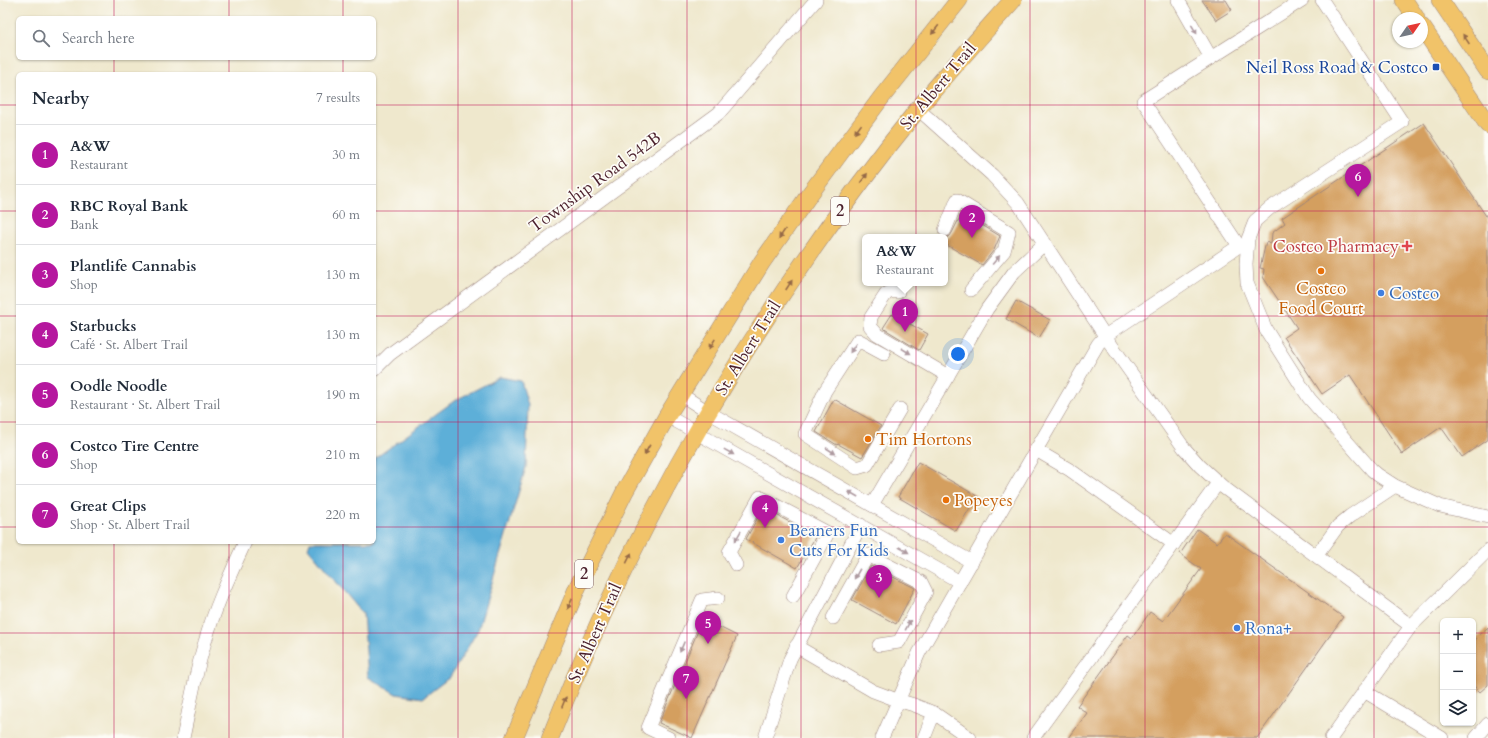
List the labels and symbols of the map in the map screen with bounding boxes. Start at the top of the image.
north arrow [1392,12,1428,48]
one-way arrow [1190,23,1197,35]
one-way arrow [930,25,939,36]
one-way arrow [1462,33,1470,44]
street label: St. Albert Trail [895,37,982,134]
place label: Neil Ross Road & Costco [1246,56,1428,79]
marker: Neil Ross Road & Costco [1431,62,1441,72]
one-way arrow [854,124,862,134]
street label: Township Road 542B [524,126,666,238]
pin: 6 [1345,164,1371,197]
one-way arrow [860,173,868,184]
road number: 2 [831,197,849,225]
pin: 2 [959,205,985,238]
one-way arrow [778,229,786,239]
place label: Costco Pharmacy [1273,235,1399,258]
marker: Costco Pharmacy [1402,241,1412,251]
one-way arrow [991,255,1000,266]
marker: Costco Food Court [1316,266,1326,276]
place label: Costco Food Court [1279,277,1364,320]
one-way arrow [785,279,793,290]
place label: Costco [1389,282,1439,305]
marker: Costco [1376,288,1386,298]
street label: St. Albert Trail [710,296,787,400]
pin: 1 [892,299,918,332]
one-way arrow [708,338,715,350]
one-way arrow [849,343,857,353]
your location [948,344,968,364]
one-way arrow [900,348,912,355]
place label: Tim Hortons [876,428,972,451]
marker: Tim Hortons [863,434,873,444]
one-way arrow [644,444,651,456]
one-way arrow [826,447,836,455]
one-way arrow [723,449,735,456]
place label: Popeyes [954,489,1013,512]
one-way arrow [847,491,859,498]
pin: 4 [752,495,778,528]
marker: Popeyes [941,495,951,505]
place label: Beaners Fun Cuts For Kids [789,519,889,562]
one-way arrow [734,530,741,542]
marker: Beaners Fun Cuts For Kids [776,535,786,545]
one-way arrow [898,546,910,553]
one-way arrow [626,552,632,563]
road number: 2 [575,560,593,588]
pin: 3 [866,565,892,598]
one-way arrow [854,568,861,580]
street label: St. Albert Trail [563,579,628,687]
one-way arrow [567,598,573,609]
pin: 5 [695,611,721,644]
place label: Rona+ [1245,617,1292,640]
one-way arrow [905,619,911,631]
marker: Rona+ [1232,623,1242,633]
one-way arrow [679,641,685,653]
pin: 7 [673,666,699,699]
one-way arrow [562,695,568,707]

